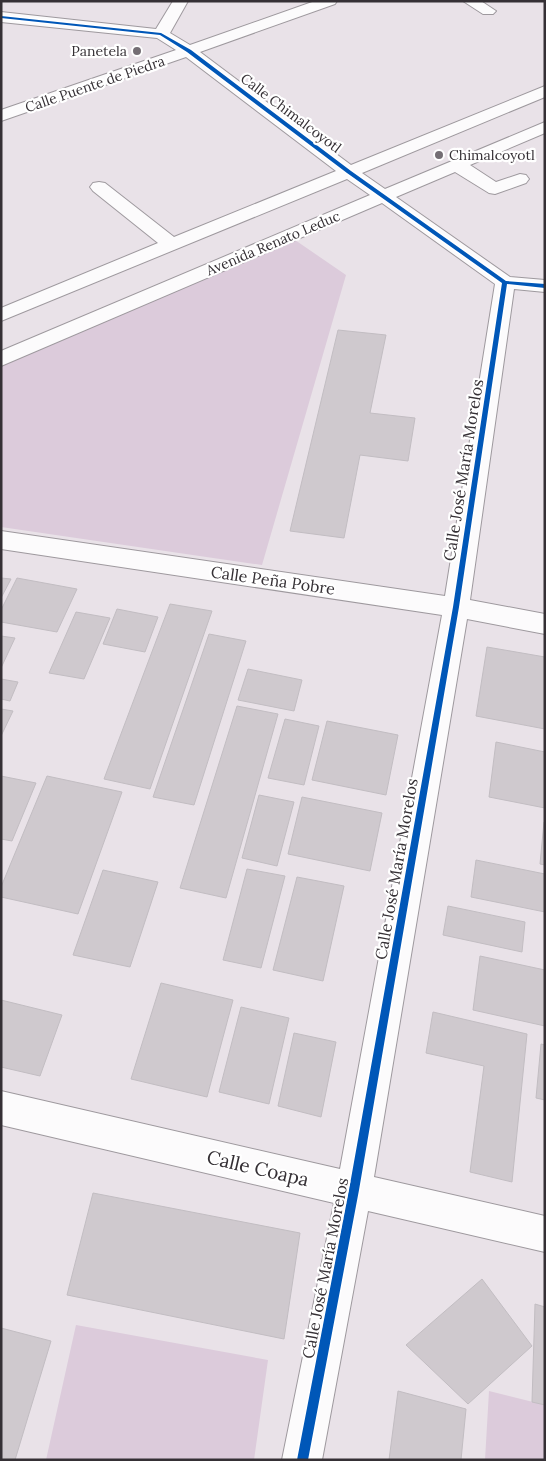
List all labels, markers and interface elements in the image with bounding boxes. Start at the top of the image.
place label: Panetela [71,42,127,60]
marker: Panetela [131,45,143,57]
street label: Calle Puente de Piedra [23,52,167,116]
street label: Calle Chimalcoyotl [237,69,345,157]
place label: Chimalcoyotl [449,146,535,164]
marker: Chimalcoyotl [433,149,445,161]
street label: Avenida Renato Leduc [202,207,343,280]
street label: Calle José María Morelos [439,378,487,562]
street label: Calle Peña Pobre [210,561,337,599]
street label: Calle José María Morelos [370,777,422,961]
street label: Calle Coapa [205,1145,312,1191]
street label: Calle José María Morelos [298,1176,352,1360]

